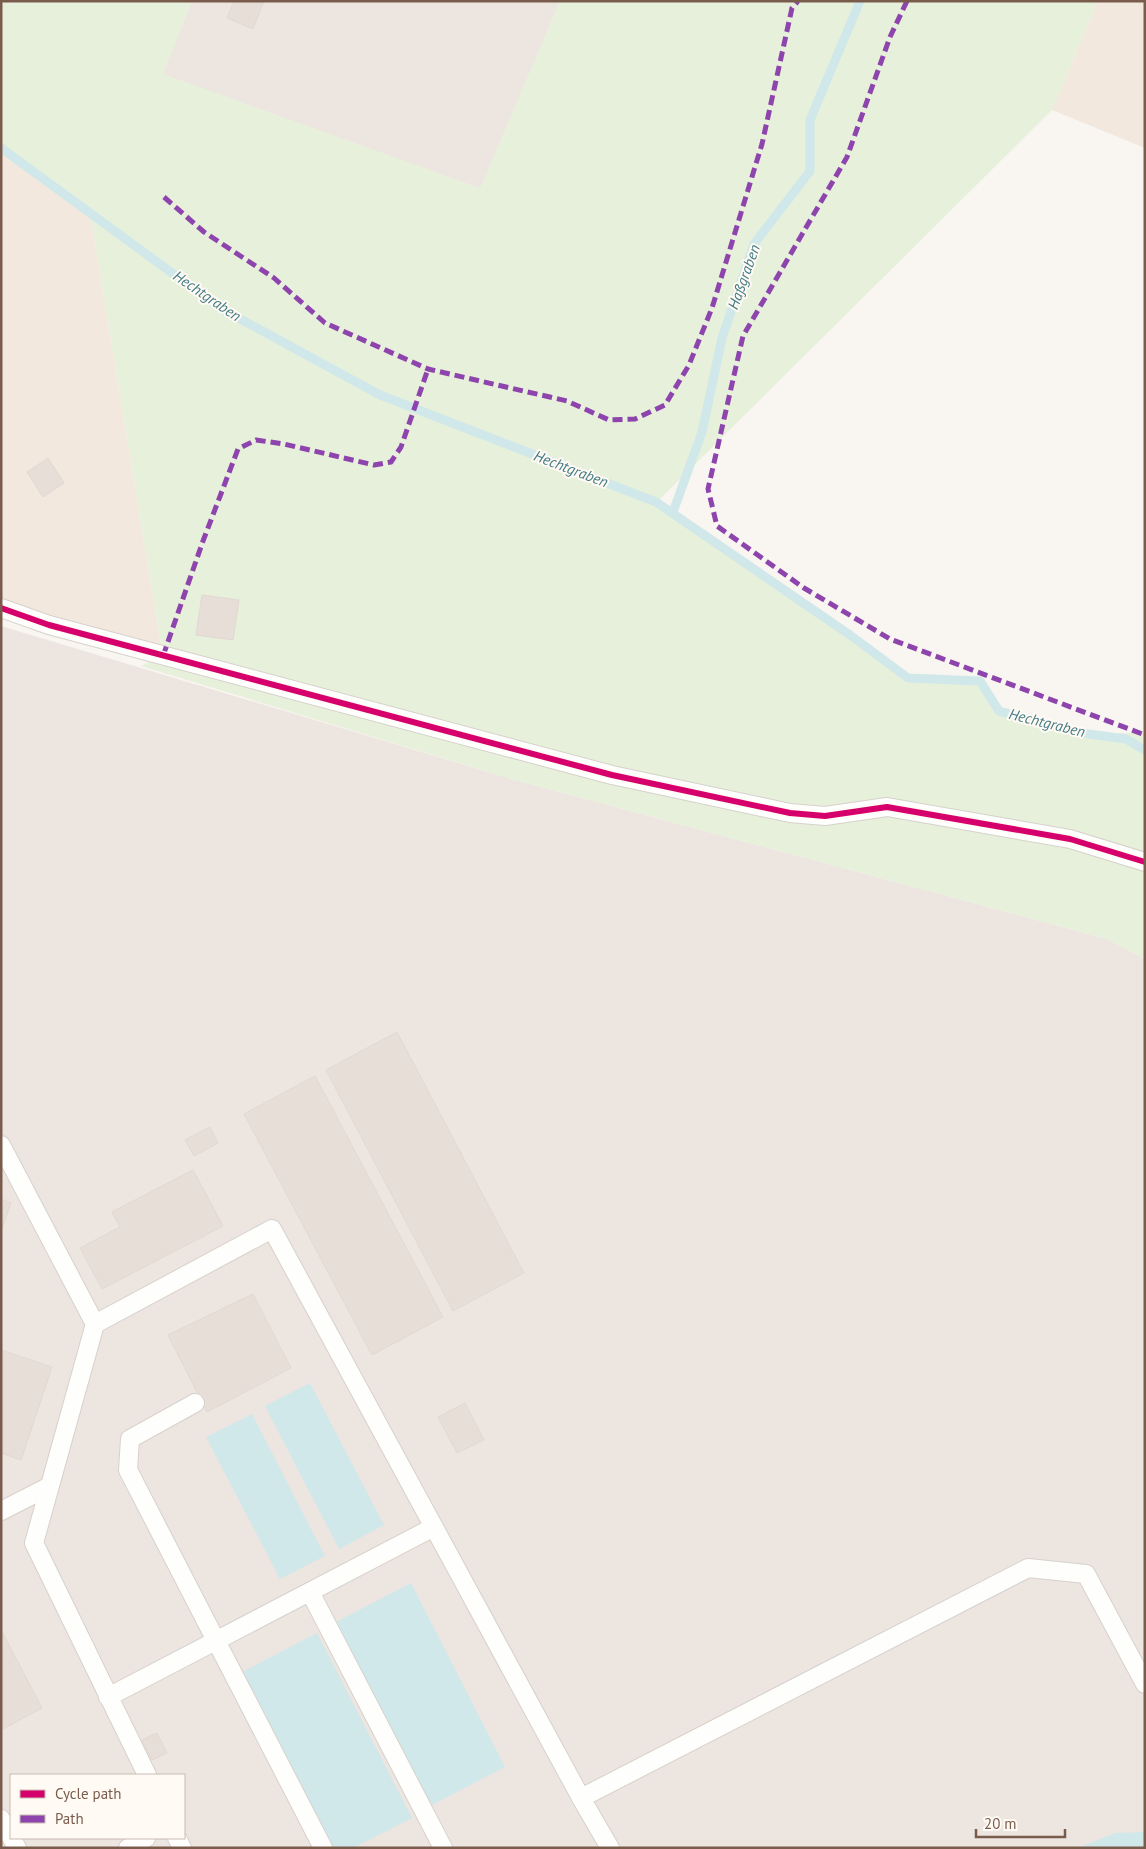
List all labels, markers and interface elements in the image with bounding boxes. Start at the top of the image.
water label: Haßgraben [723,242,764,312]
water label: Hechtgraben [170,266,245,325]
water label: Hechtgraben [531,446,611,491]
water label: Hechtgraben [1007,704,1087,741]
legend [10,1774,185,1839]
text: Cycle path [55,1784,121,1803]
scale bar [976,1806,1065,1838]
text: Path [55,1809,84,1828]
text: 20 m [984,1814,1017,1833]

